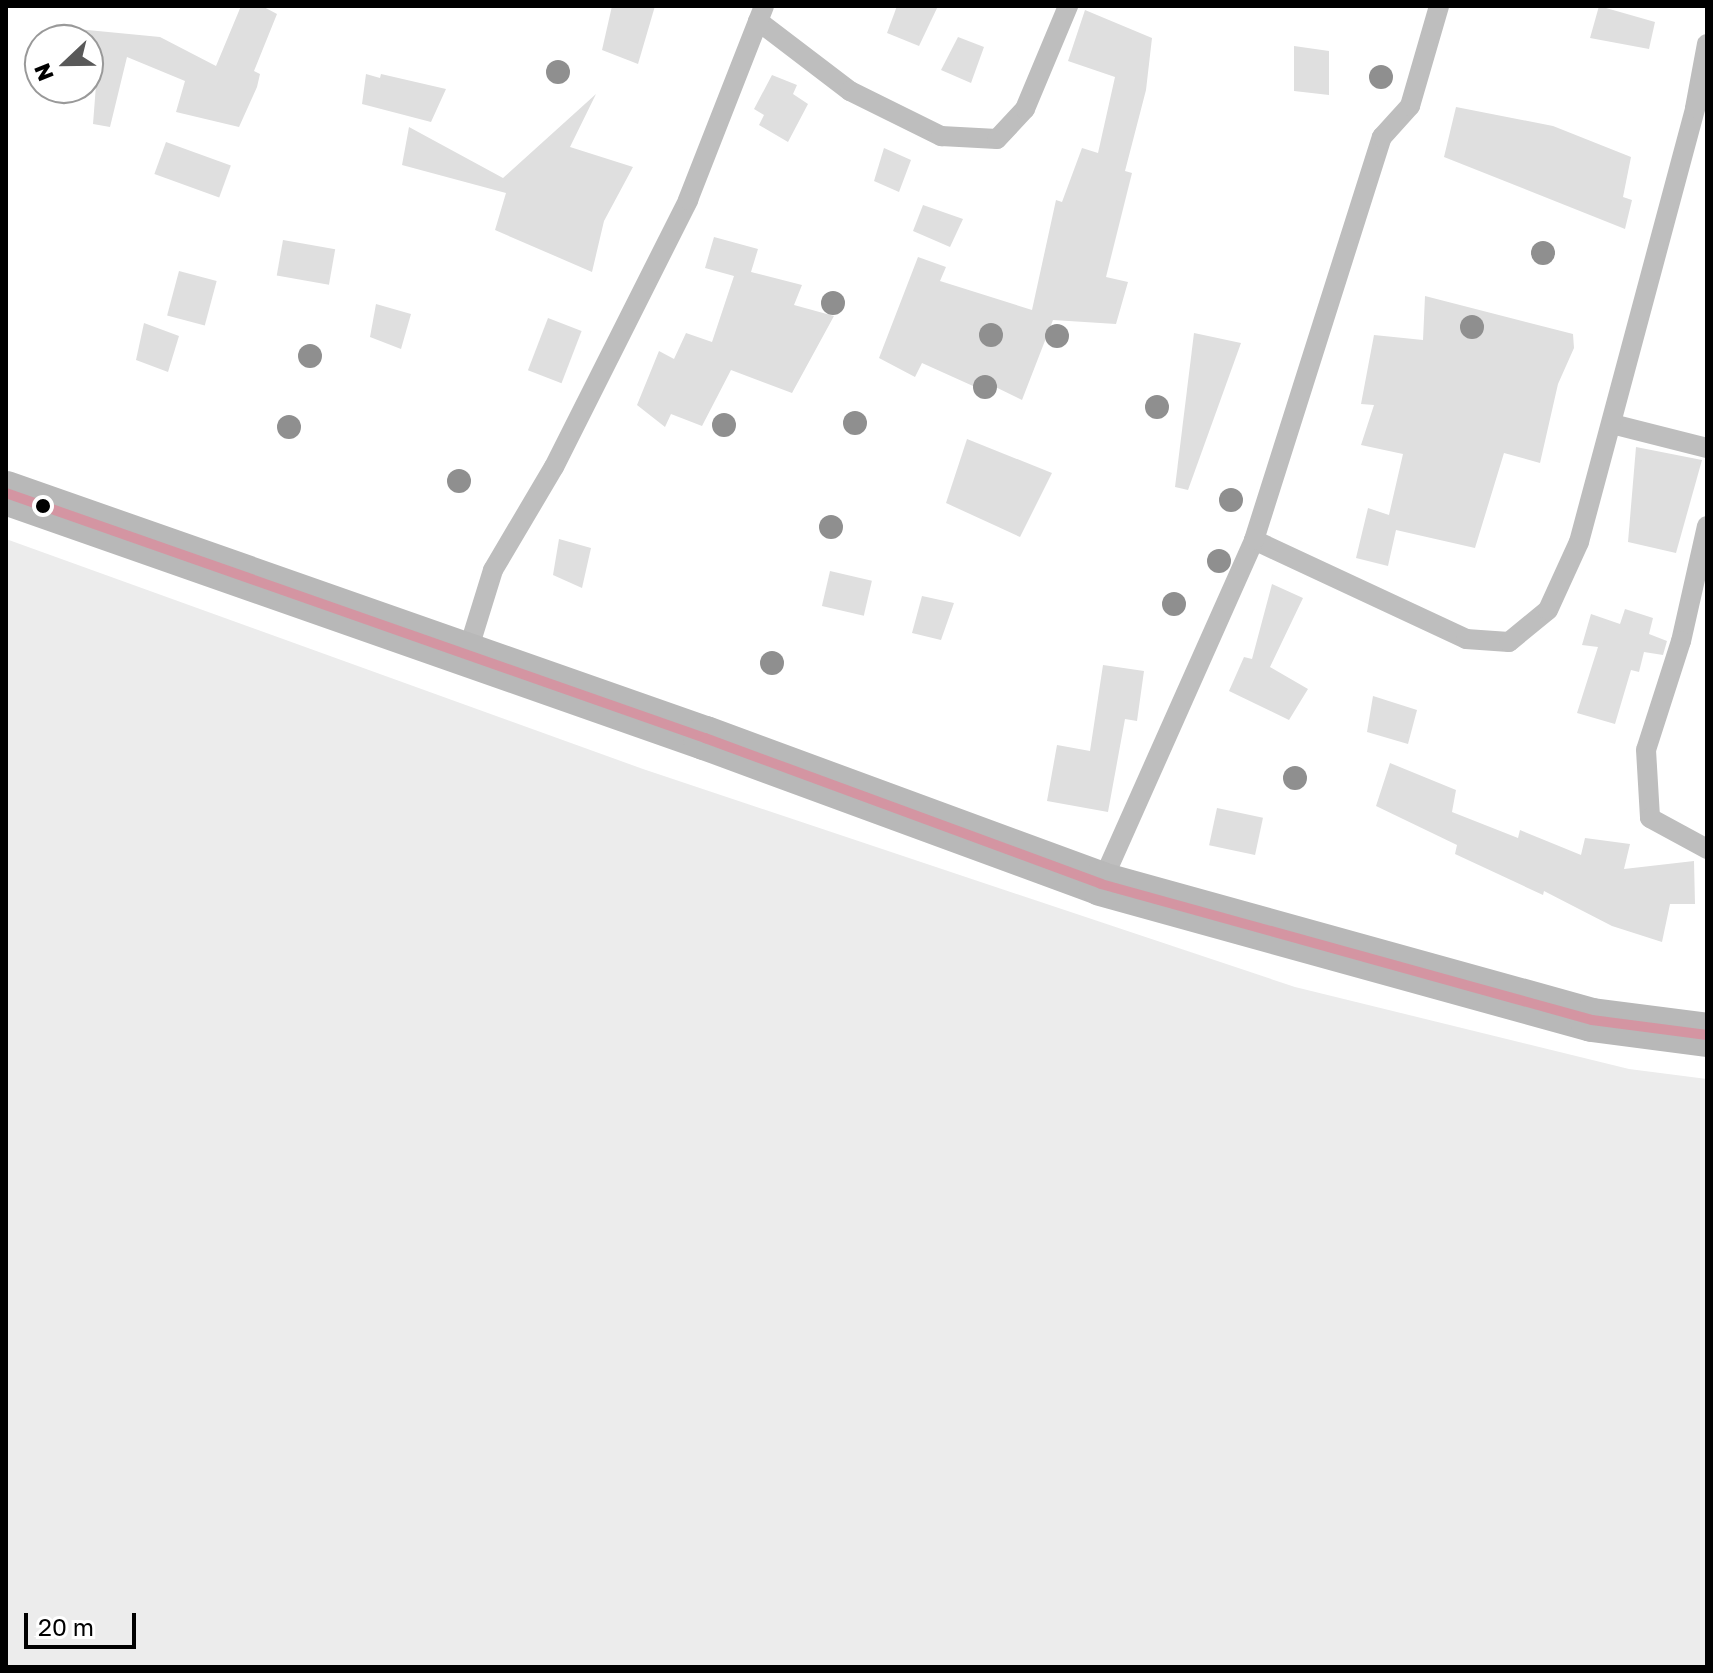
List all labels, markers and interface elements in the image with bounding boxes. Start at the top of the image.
north arrow [24,24,104,104]
text: N [27,60,59,85]
unlabelled marker [35,498,51,514]
scale bar [28,1597,140,1647]
text: 20 m [38,1612,94,1641]

